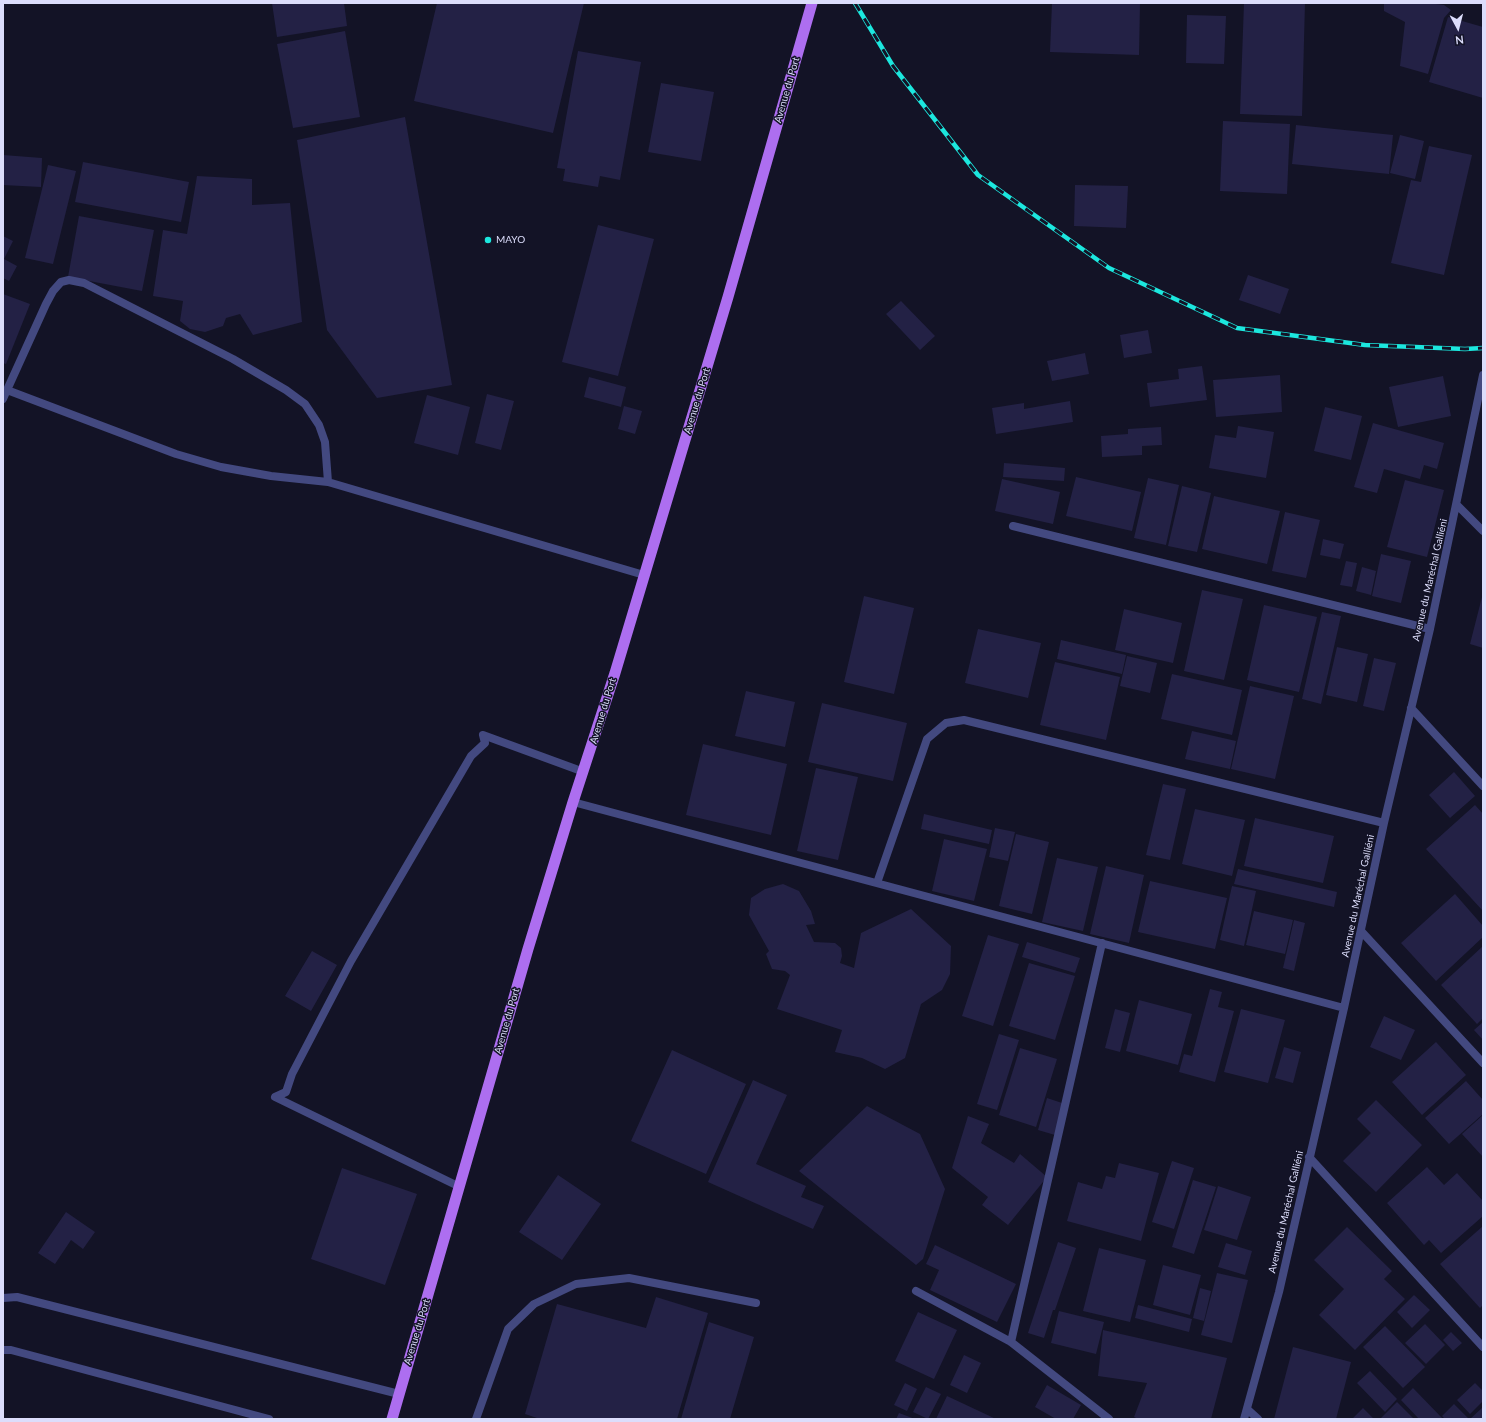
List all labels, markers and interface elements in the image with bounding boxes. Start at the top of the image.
north arrow [1438,8,1478,48]
text: N [1455,33,1465,47]
street label: Avenue du Port [772,56,802,124]
place label: MAYO [496,234,525,246]
marker: MAYO [483,235,493,245]
street label: Avenue du Port [681,367,713,435]
street label: Avenue du Maréchal Galliéni [1410,518,1450,642]
street label: Avenue du Port [587,677,619,745]
street label: Avenue du Maréchal Galliéni [1339,834,1377,958]
street label: Avenue du Port [492,987,522,1055]
street label: Avenue du Maréchal Galliéni [1266,1150,1306,1274]
street label: Avenue du Port [401,1298,433,1366]

